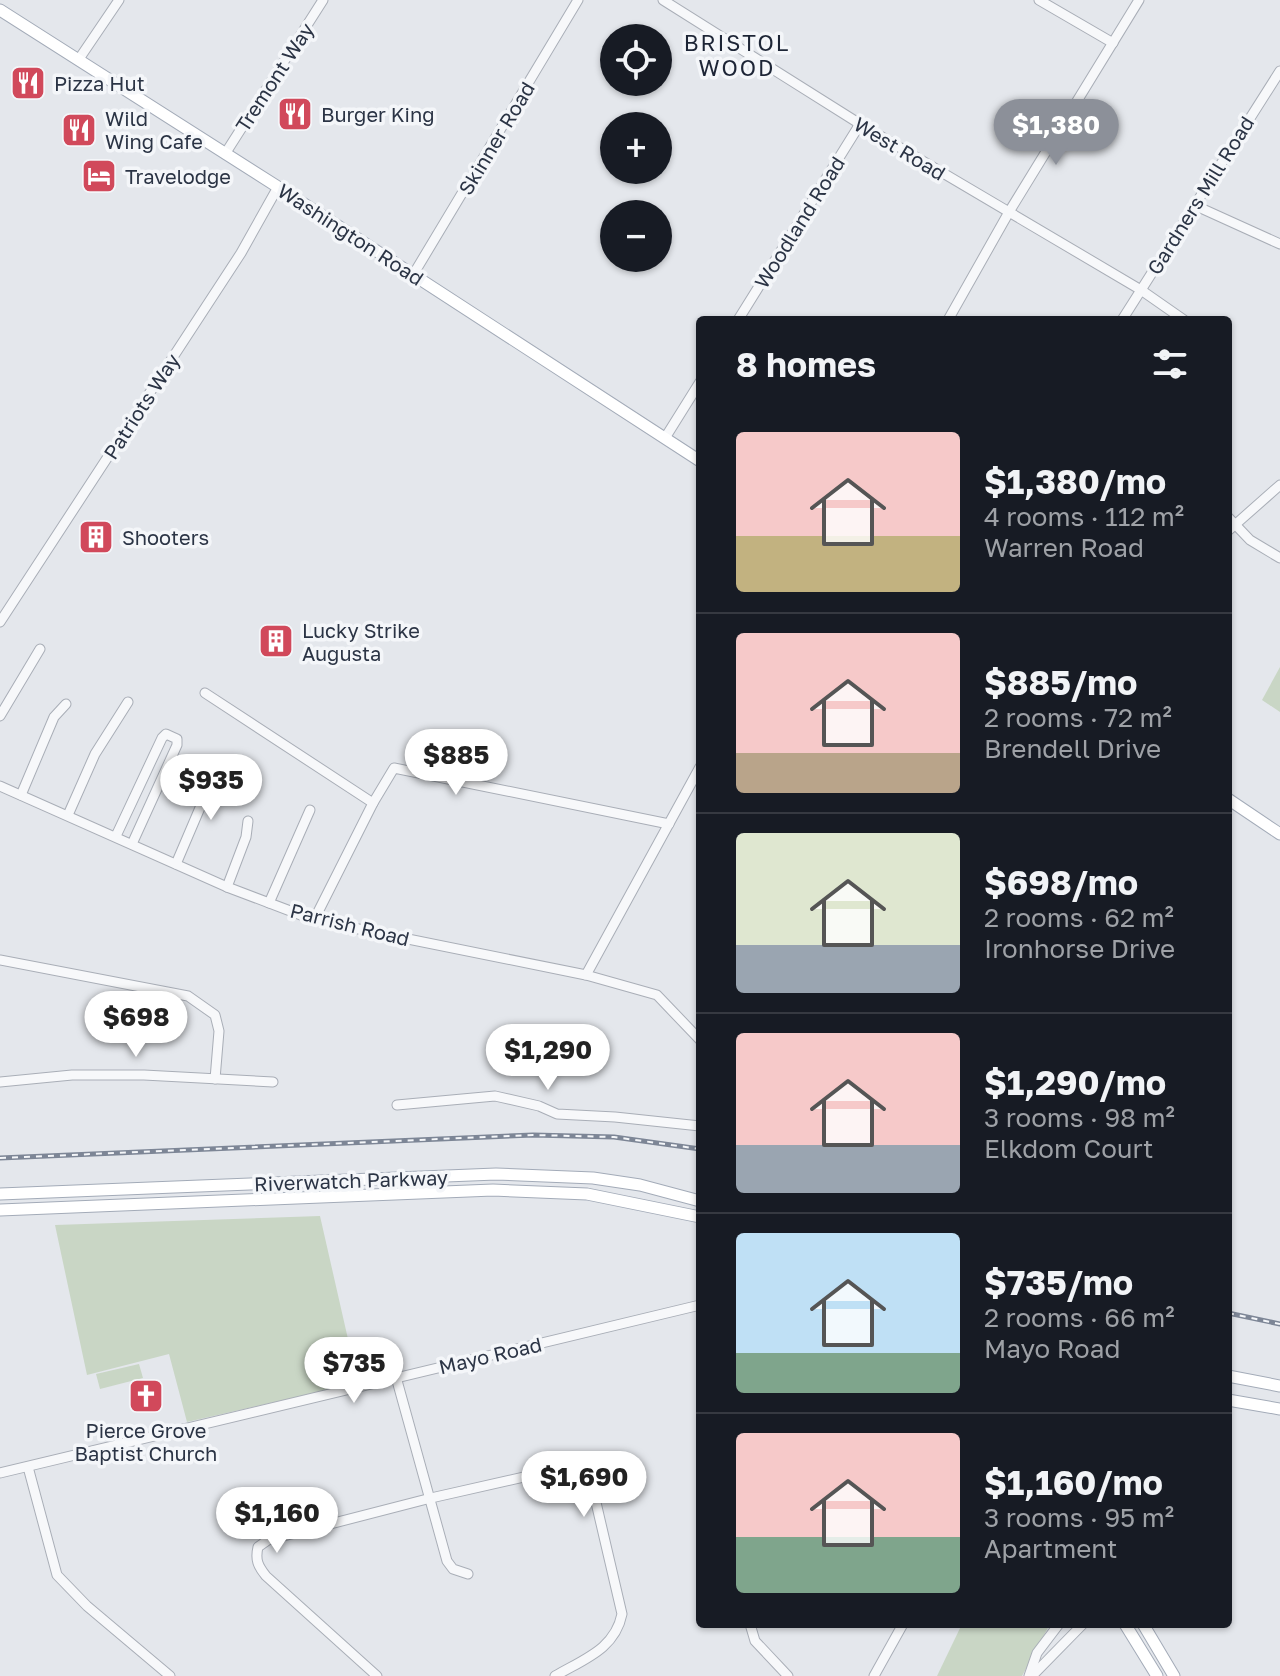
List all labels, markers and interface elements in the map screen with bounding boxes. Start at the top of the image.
street label: Tremont Way [230,18,318,136]
map controls [600,24,672,272]
button: locate [600,24,672,96]
district label: BRISTOL WOOD [684,29,790,81]
restaurant icon: Pizza Hut [9,64,47,102]
place label: Pizza Hut [54,71,145,95]
street label: Skinner Road [453,77,539,199]
restaurant icon: Burger King [276,95,314,133]
pin: $1,380 [991,99,1121,167]
place label: Burger King [321,102,435,126]
place label: Wild Wing Cafe [105,106,203,153]
text: $1,380 [1012,109,1100,140]
restaurant icon: Wild Wing Cafe [60,111,98,149]
street label: West Road [850,111,950,185]
street label: Gardners Mill Road [1142,111,1258,279]
button: + [600,112,672,184]
street label: Woodland Road [749,152,849,292]
hotel icon: Travelodge [80,157,118,195]
place label: Travelodge [125,164,231,188]
street label: Washington Road [274,178,428,290]
button: − [600,200,672,272]
icon: filters [1148,342,1192,386]
text: 8 homes [736,344,876,384]
street label: Patriots Way [98,349,184,463]
text: $1,380/mo [984,461,1166,501]
icon: home [800,464,896,560]
text: 4 rooms · 112 m² [984,501,1184,532]
building icon: Shooters [77,518,115,556]
place label: Shooters [122,525,209,549]
text: Warren Road [984,532,1144,563]
place label: Lucky Strike Augusta [302,618,420,665]
building icon: Lucky Strike Augusta [257,622,295,660]
text: $885/mo [984,662,1138,702]
icon: home [800,665,896,761]
text: 2 rooms · 72 m² [984,702,1172,733]
pin: $885 [409,729,503,797]
text: Brendell Drive [984,733,1161,764]
text: $885 [423,739,489,770]
pin: $935 [164,754,258,822]
text: $935 [178,764,244,795]
text: $698/mo [984,862,1138,902]
icon: home [800,865,896,961]
street label: Parrish Road [288,898,412,950]
text: 2 rooms · 62 m² [984,902,1174,933]
text: Ironhorse Drive [984,933,1175,964]
pin: $698 [89,991,183,1059]
text: $698 [102,1001,170,1032]
pin: $1,290 [483,1024,613,1092]
text: $1,290 [504,1034,592,1065]
text: $1,290/mo [984,1062,1166,1102]
icon: home [800,1065,896,1161]
text: 3 rooms · 98 m² [984,1102,1175,1133]
text: Elkdom Court [984,1133,1154,1164]
street label: Riverwatch Parkway [254,1165,448,1195]
text: $735/mo [984,1262,1133,1302]
icon: home [800,1265,896,1361]
text: 2 rooms · 66 m² [984,1302,1175,1333]
street label: Mayo Road [436,1332,544,1378]
text: Mayo Road [984,1333,1120,1364]
pin: $735 [307,1337,401,1405]
text: $735 [322,1347,386,1378]
church icon: Pierce Grove Baptist Church [127,1377,165,1415]
place label: Pierce Grove Baptist Church [75,1418,217,1465]
pin: $1,690 [519,1451,649,1519]
text: $1,690 [539,1461,629,1492]
text: $1,160/mo [984,1462,1163,1502]
icon: home [800,1465,896,1561]
pin: $1,160 [212,1487,342,1555]
text: $1,160 [234,1497,320,1528]
text: 3 rooms · 95 m² [984,1502,1174,1533]
text: Apartment [984,1533,1117,1564]

